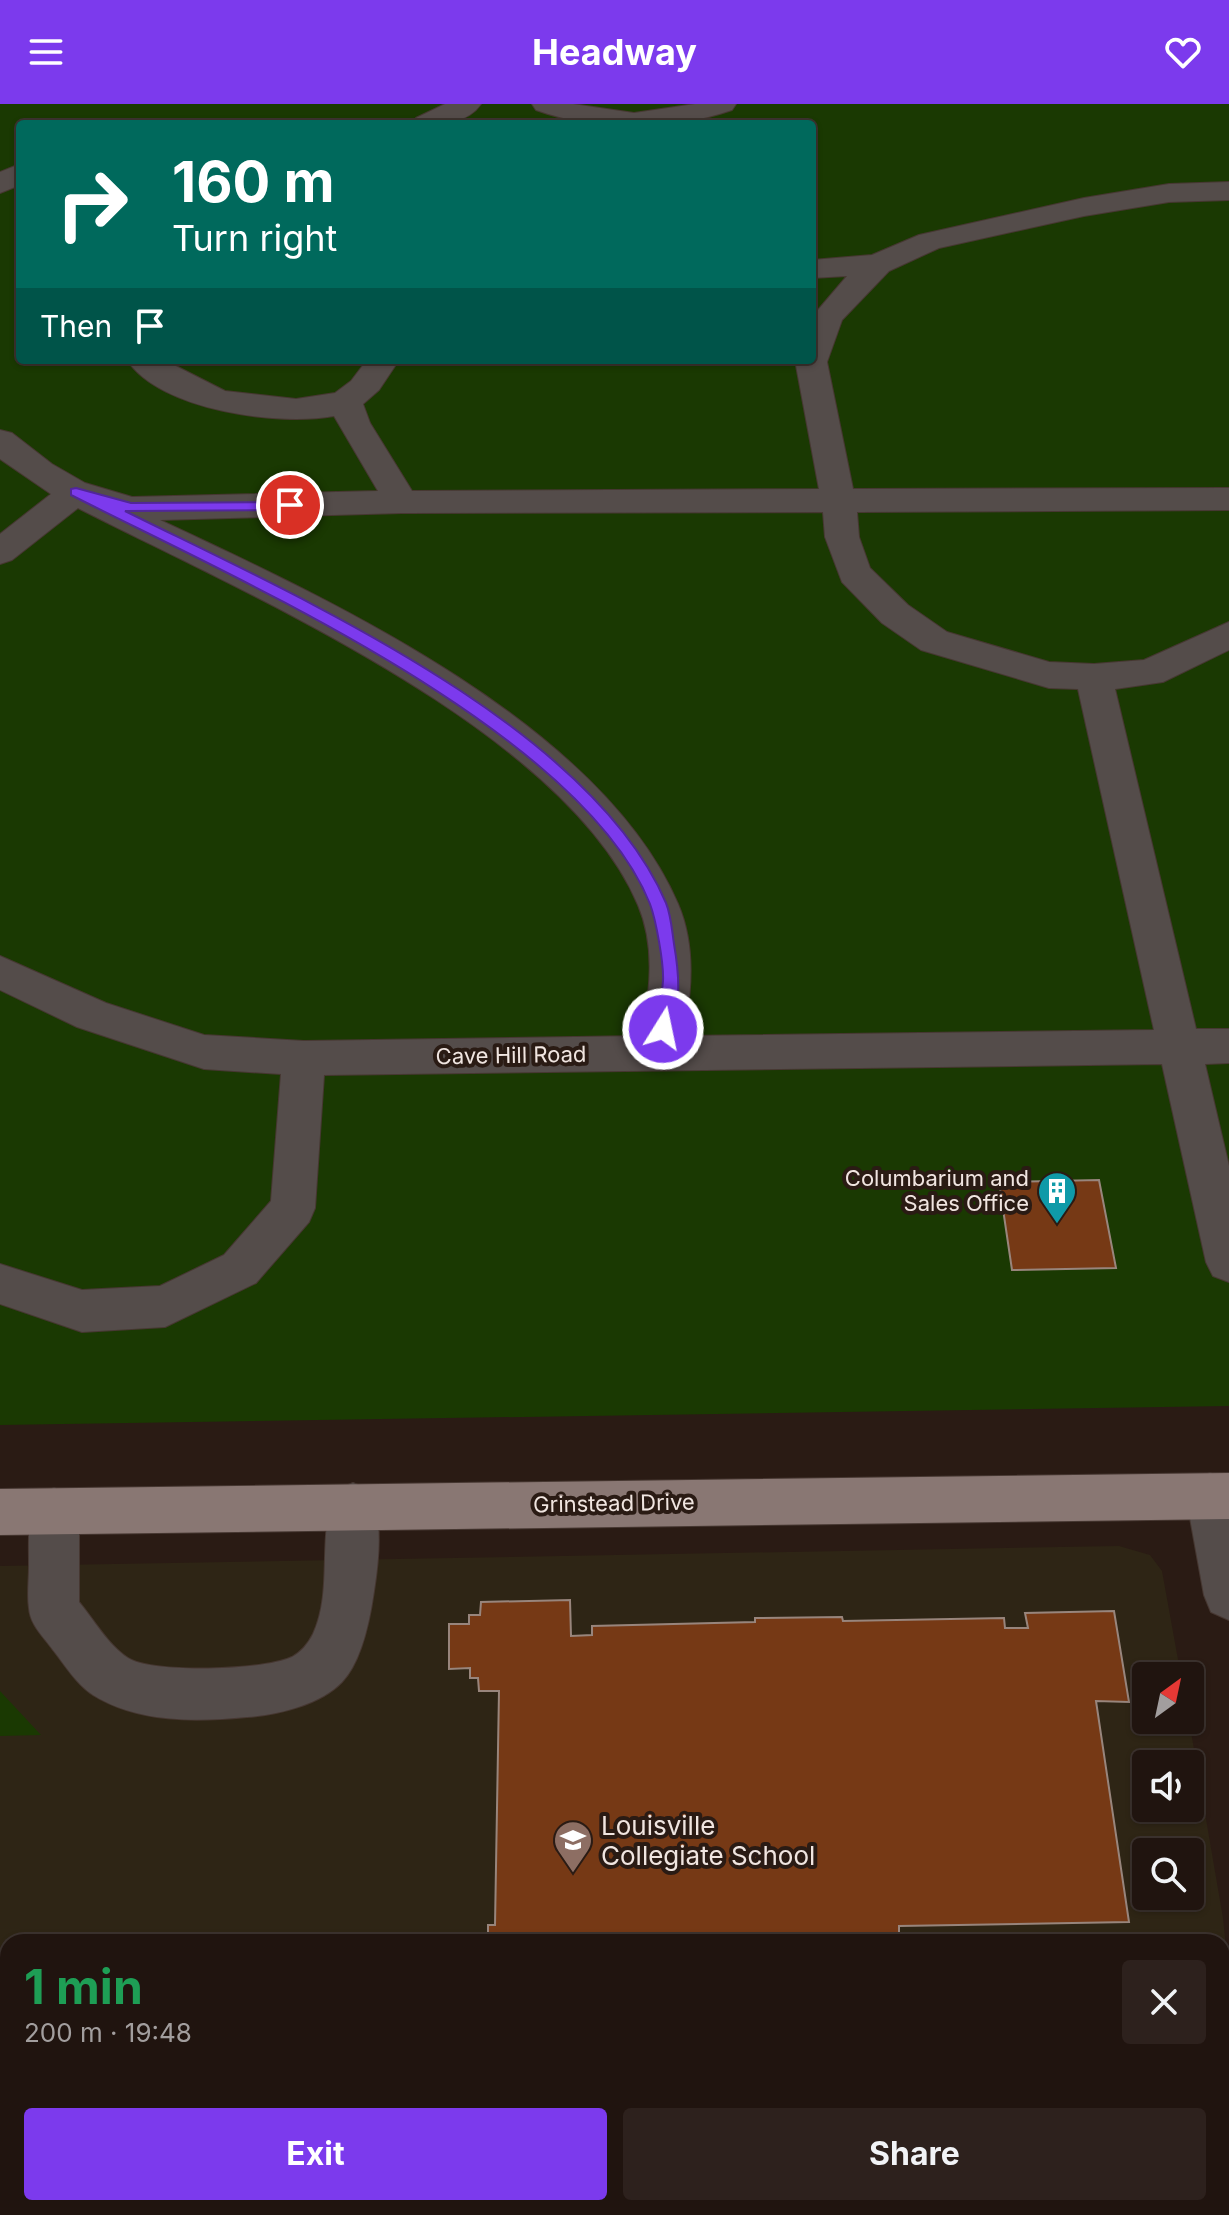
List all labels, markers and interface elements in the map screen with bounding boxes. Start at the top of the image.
icon: menu [24,30,68,74]
text: Headway [532,30,697,74]
icon: heart [1161,30,1205,74]
text: 160 m [172,148,335,216]
icon: right [40,152,144,256]
text: Turn right [172,216,337,260]
icon: arrive [128,304,172,348]
text: Then [40,308,112,344]
pin [256,471,324,539]
icon: arrive [268,483,312,527]
position arrow [621,987,705,1071]
street label: Cave Hill Road [435,1041,587,1069]
place label: Columbarium and Sales Office [845,1165,1029,1216]
building icon: Columbarium and Sales Office [1036,1170,1078,1225]
street label: Grinstead Drive [533,1489,695,1517]
north arrow [1132,1662,1204,1734]
map controls [1132,1662,1204,1910]
button: sound [1132,1750,1204,1822]
place label: Louisville Collegiate School [601,1810,815,1871]
school or university icon: Louisville Collegiate School [552,1819,594,1874]
button: search [1132,1838,1204,1910]
text: 1 min [24,1957,143,2016]
button: close [1122,1960,1206,2044]
text: 200 m · 19:48 [24,2017,192,2048]
button: Exit [24,2108,607,2200]
button: Share [623,2108,1206,2200]

